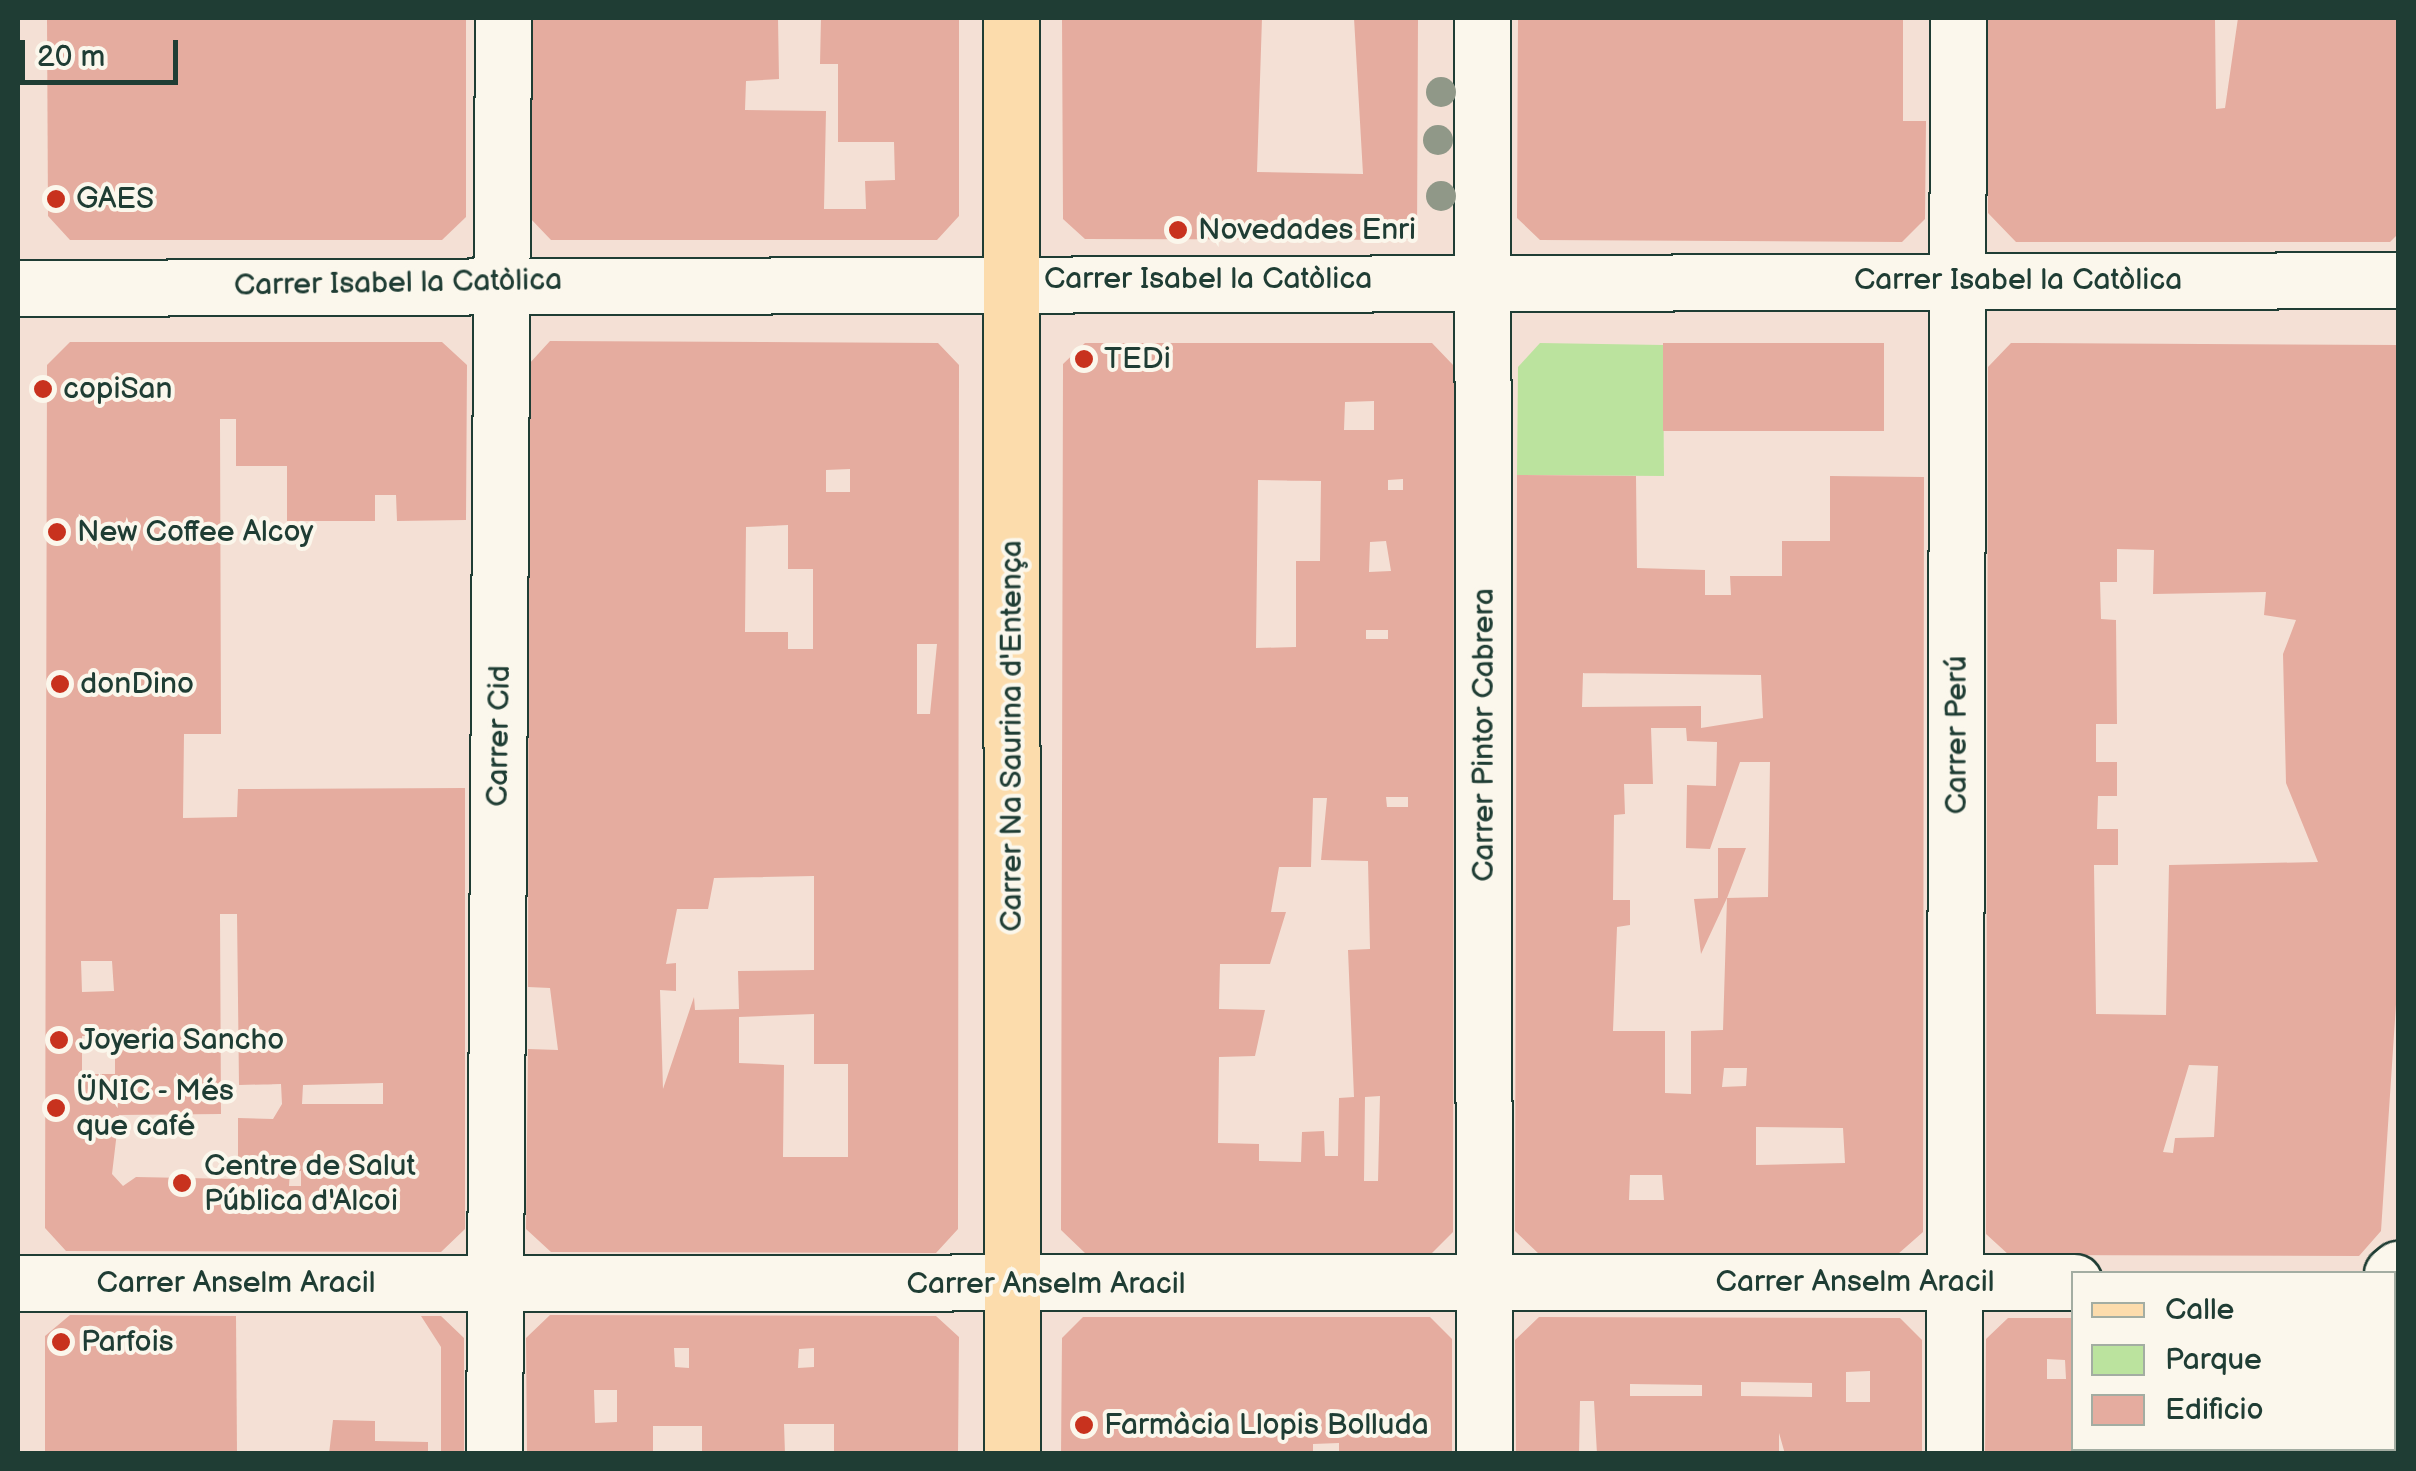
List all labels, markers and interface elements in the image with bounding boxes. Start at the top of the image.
scale bar [25,20,182,82]
text: 20 m [37,39,105,75]
place label: GAES [76,181,154,217]
marker: GAES [45,188,67,210]
place label: Novedades Enri [1198,212,1416,248]
marker: Novedades Enri [1167,219,1189,241]
street label: Carrer Isabel la Catòlica [1044,261,1372,297]
street label: Carrer Isabel la Catòlica [234,262,562,304]
street label: Carrer Isabel la Catòlica [1854,262,2182,298]
place label: TEDi [1104,341,1171,377]
marker: TEDi [1073,348,1095,370]
place label: copiSan [63,371,172,407]
marker: copiSan [32,378,54,400]
place label: New Coffee Alcoy [77,514,314,550]
marker: New Coffee Alcoy [46,521,68,543]
street label: Carrer Na Saurina d'Entença [994,540,1030,932]
street label: Carrer Pintor Cabrera [1466,588,1502,882]
street label: Carrer Perú [1939,656,1975,814]
street label: Carrer Cid [480,665,518,807]
place label: donDino [80,666,194,702]
marker: donDino [49,673,71,695]
place label: Joyeria Sancho [79,1022,285,1058]
marker: Joyeria Sancho [48,1029,70,1051]
place label: ÜNIC - Més que café [76,1073,236,1144]
marker: ÜNIC - Més que café [45,1097,67,1119]
place label: Centre de Salut Pública d'Alcoi [204,1148,416,1218]
marker: Centre de Salut Pública d'Alcoi [169,1170,195,1196]
street label: Carrer Anselm Aracil [1716,1264,1994,1300]
street label: Carrer Anselm Aracil [97,1265,375,1301]
street label: Carrer Anselm Aracil [907,1266,1185,1302]
legend [2071,1271,2396,1451]
text: Calle [2165,1292,2234,1328]
place label: Parfois [81,1324,174,1360]
marker: Parfois [50,1331,72,1353]
text: Parque [2165,1342,2262,1378]
text: Edificio [2165,1392,2264,1428]
place label: Farmàcia Llopis Bolluda [1104,1407,1429,1443]
marker: Farmàcia Llopis Bolluda [1073,1414,1095,1436]

